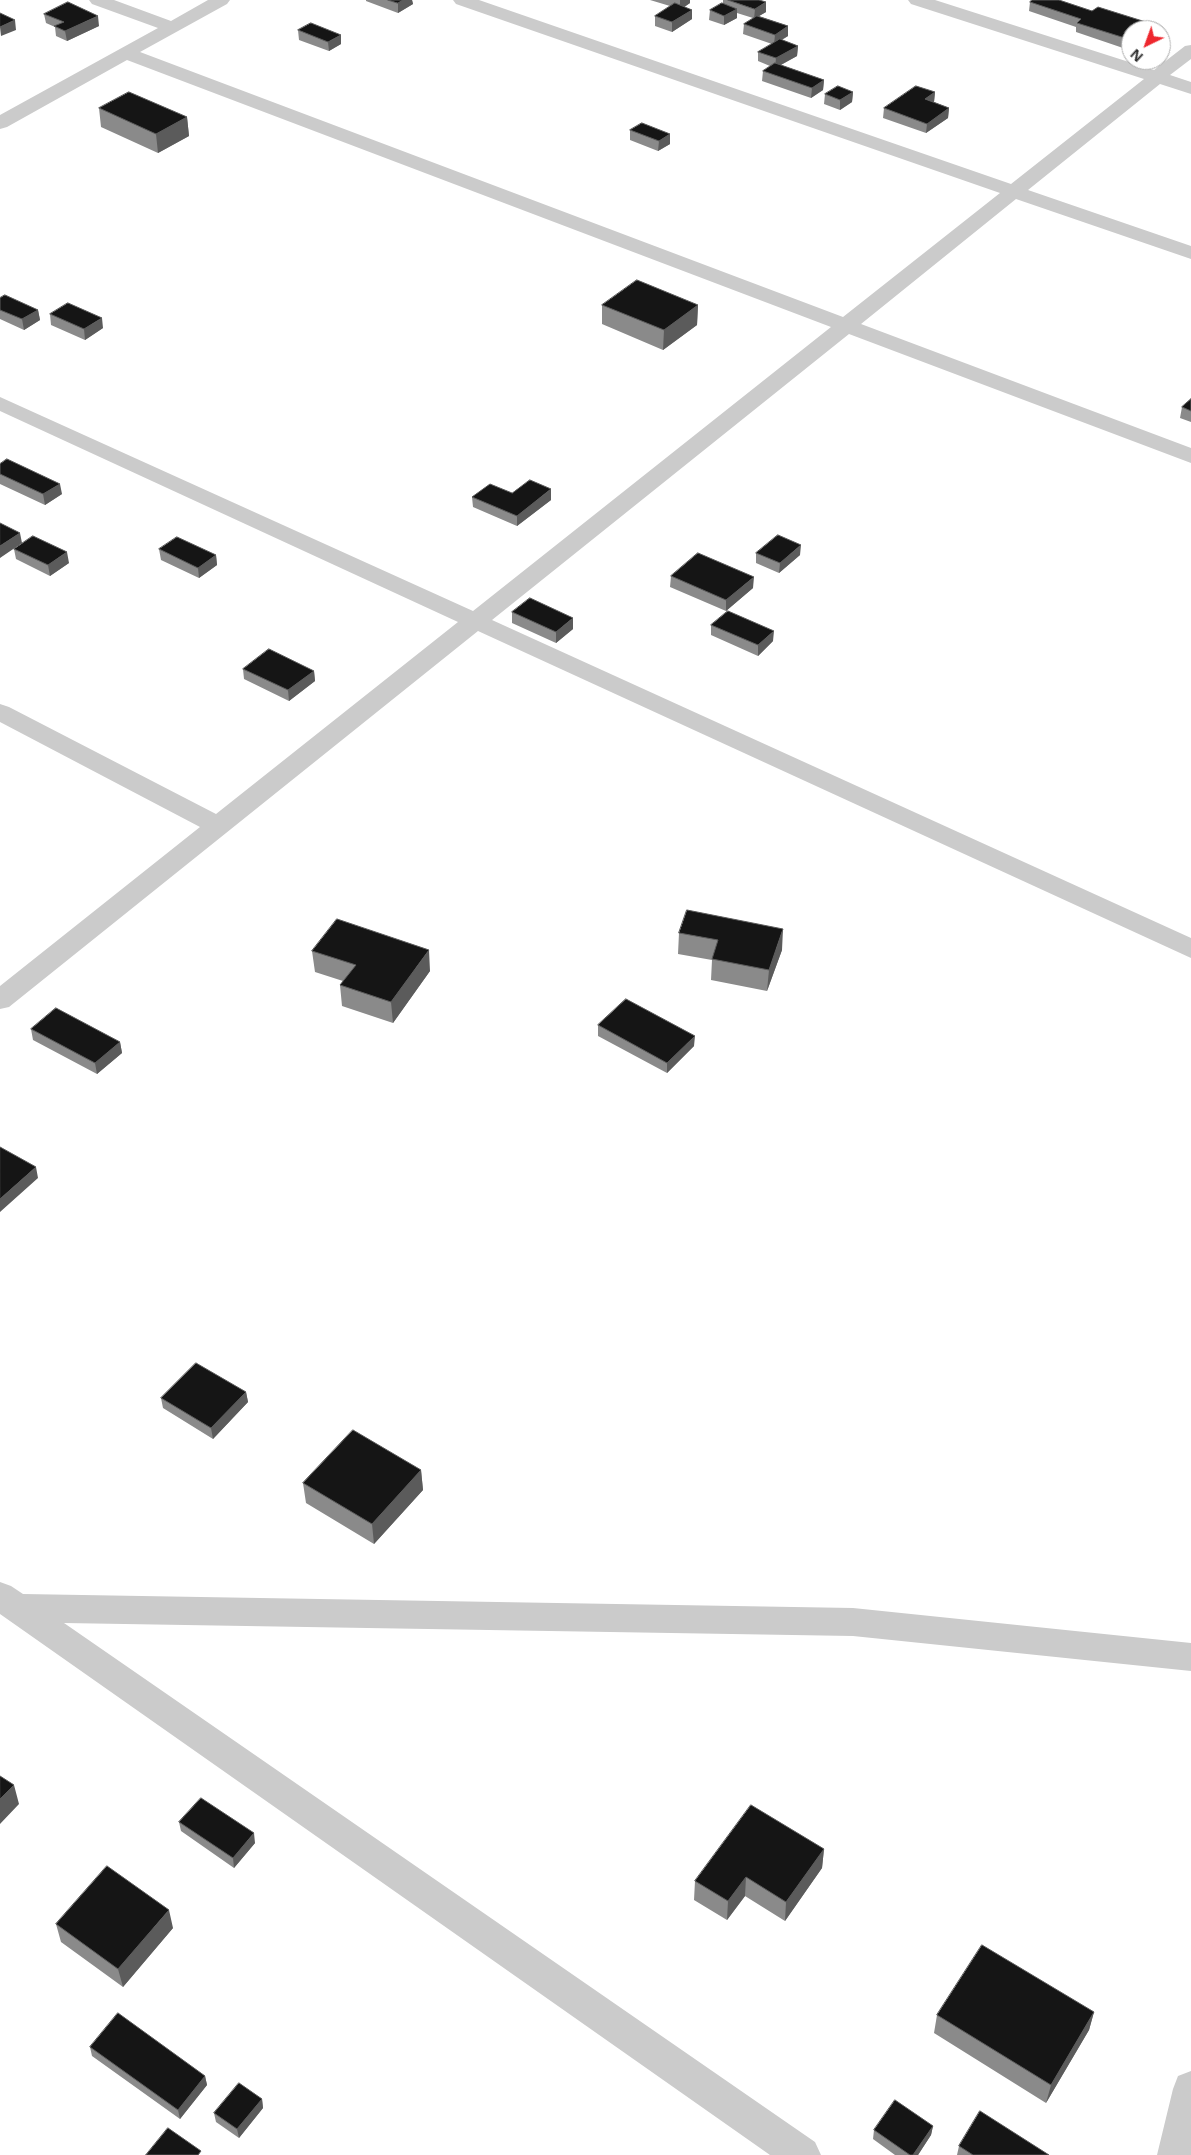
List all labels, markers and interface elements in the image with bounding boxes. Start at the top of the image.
north arrow [1121,20,1171,70]
text: N [1126,45,1147,67]

